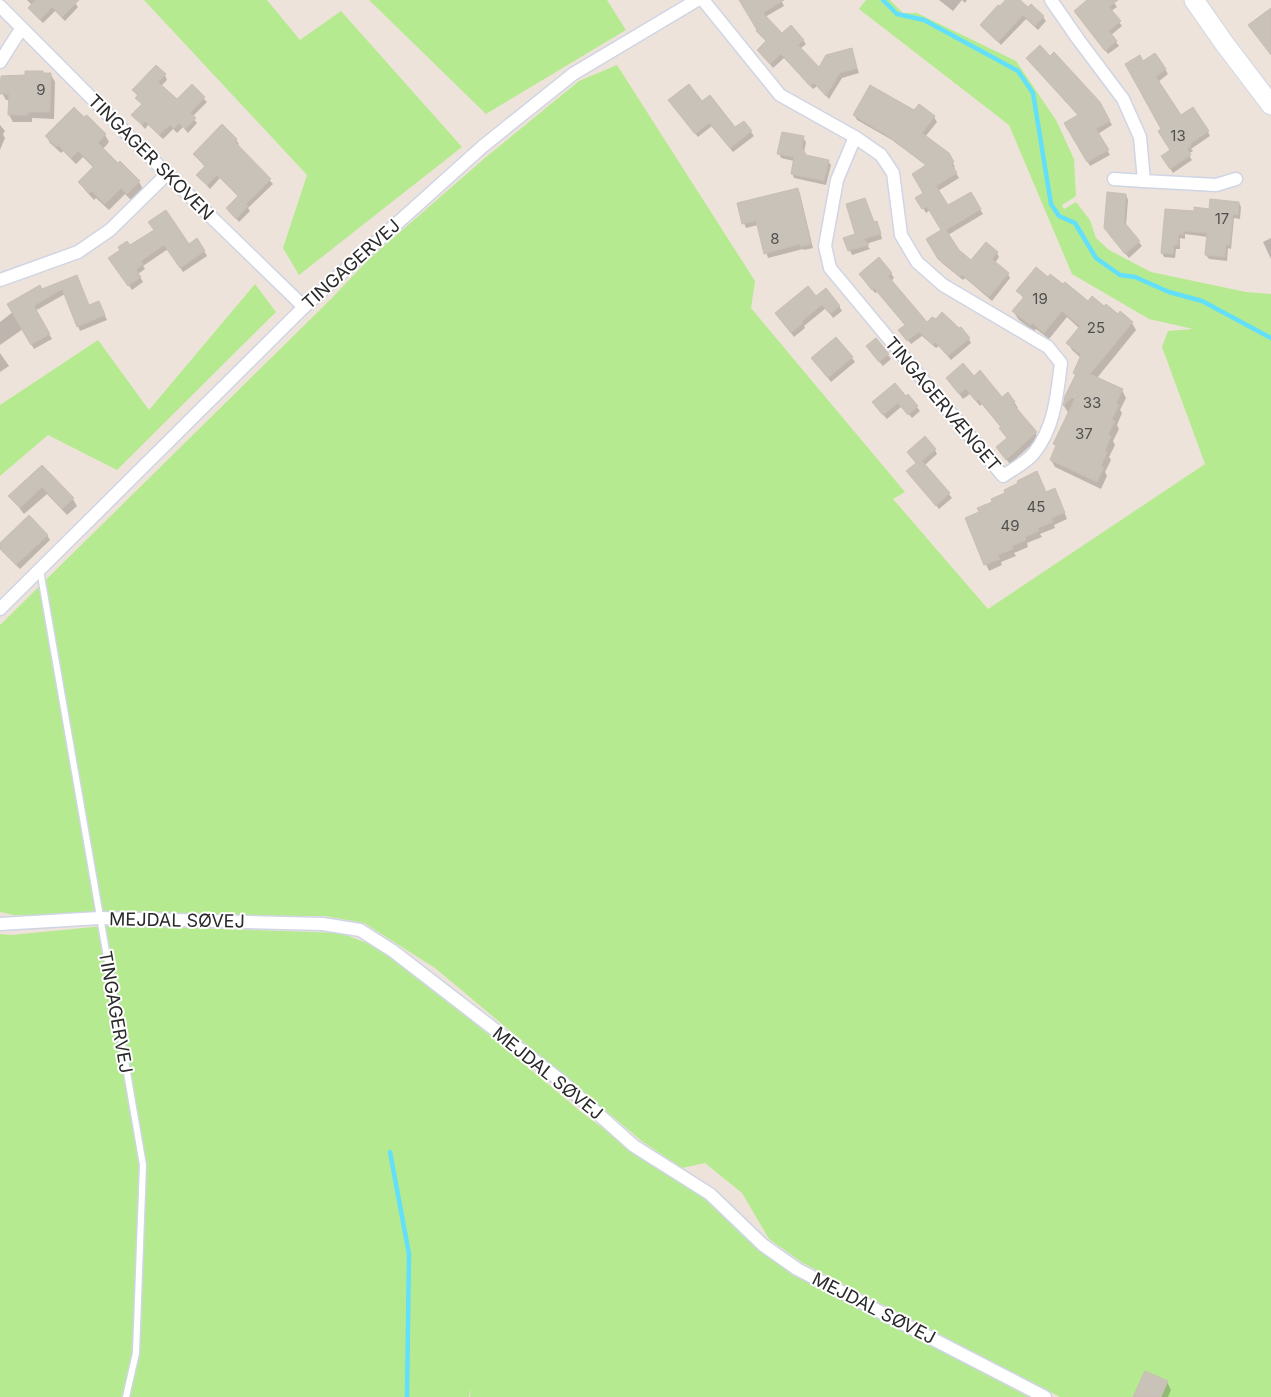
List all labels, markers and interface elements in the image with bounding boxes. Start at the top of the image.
house number: 9 [36,80,46,99]
street label: TINGAGER SKOVEN [84,90,218,224]
house number: 13 [1170,126,1186,145]
house number: 17 [1215,209,1229,228]
street label: TINGAGERVEJ [298,215,404,313]
house number: 8 [770,229,780,248]
house number: 19 [1032,289,1048,308]
house number: 25 [1087,318,1105,337]
street label: TINGAGERVÆNGET [881,333,1005,475]
house number: 33 [1083,393,1101,412]
house number: 37 [1075,424,1093,443]
house number: 45 [1027,497,1045,516]
house number: 49 [1001,516,1020,535]
street label: MEJDAL SØVEJ [109,908,245,932]
street label: TINGAGERVEJ [95,949,137,1075]
street label: MEJDAL SØVEJ [489,1022,607,1124]
street label: MEJDAL SØVEJ [809,1268,939,1348]

